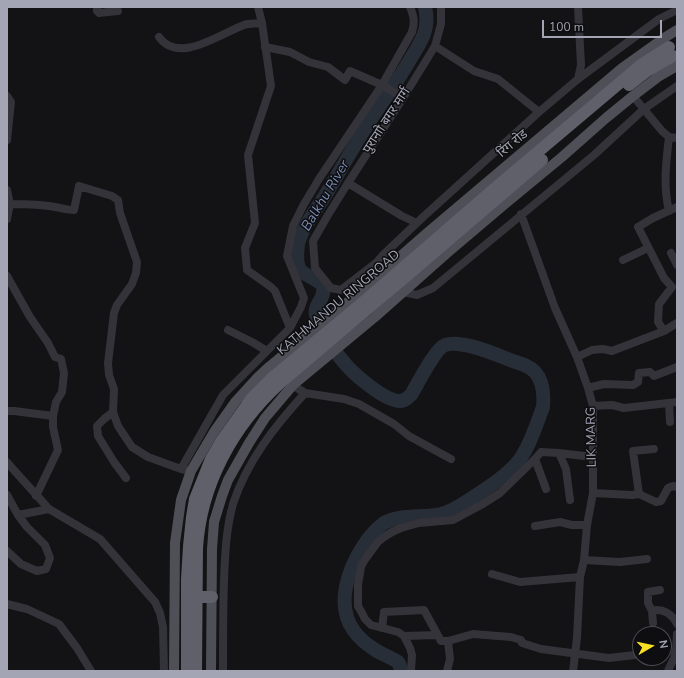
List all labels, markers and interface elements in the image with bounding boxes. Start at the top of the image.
scale bar [544,12,664,38]
text: 100 m [549,19,584,35]
street label: पुरानाो बगर मार्ग [360,85,414,157]
street label: रिंग रोड [495,127,531,161]
water label: Balkhu River [298,158,354,234]
street label: KATHMANDU RINGROAD [275,247,403,359]
street label: LIK MARG [584,407,600,467]
north arrow [632,626,672,666]
text: N [655,639,671,649]

